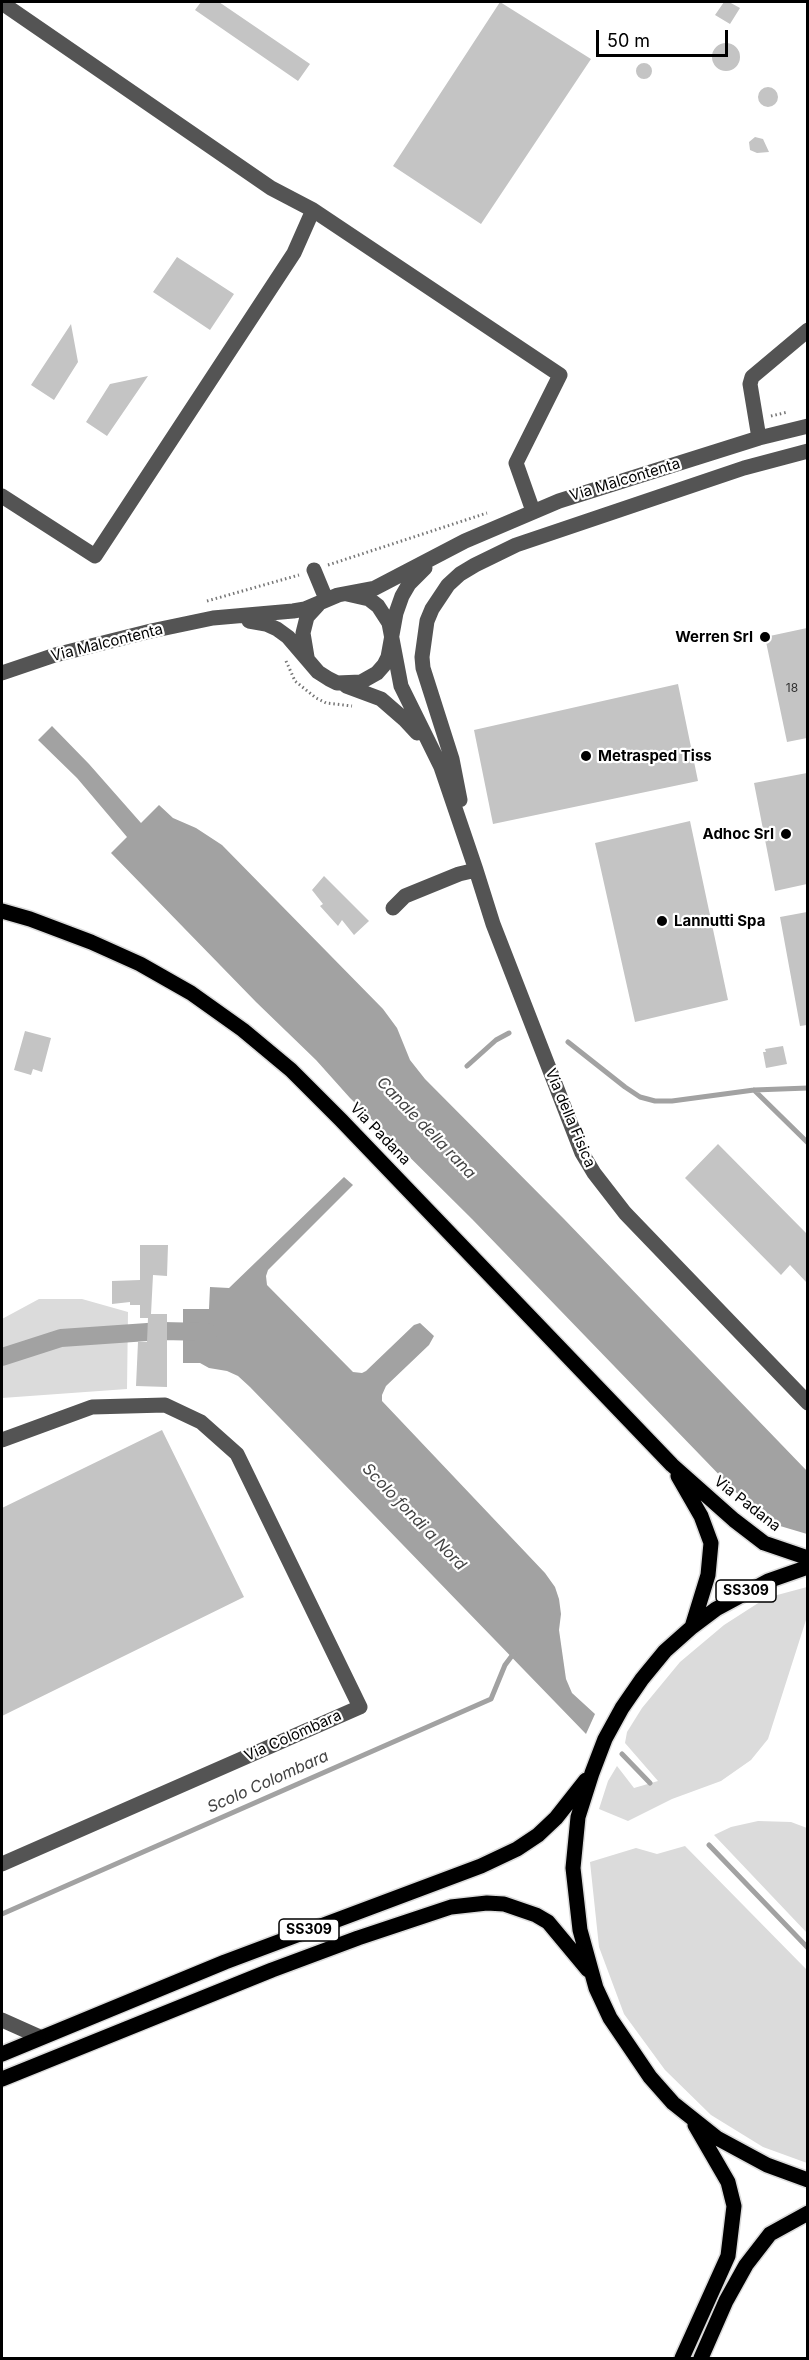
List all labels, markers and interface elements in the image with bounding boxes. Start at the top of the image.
scale bar [599,18,731,56]
text: 50 m [607,30,650,51]
street label: Via Malcontenta [568,455,682,505]
street label: Via Malcontenta [49,620,165,666]
place label: Werren Srl [675,628,753,646]
marker: Werren Srl [758,630,772,644]
house number: 18 [786,681,798,695]
place label: Metrasped Tiss [598,747,712,765]
marker: Metrasped Tiss [579,749,593,763]
place label: Adhoc Srl [703,825,774,843]
marker: Adhoc Srl [779,827,793,841]
place label: Lannutti Spa [674,912,765,930]
marker: Lannutti Spa [655,914,669,928]
street label: Via della Fisica [541,1066,599,1170]
water label: Canale della rana [372,1073,480,1183]
street label: Via Padana [346,1099,414,1169]
water label: Scolo fondi a Nord [358,1460,470,1574]
street label: Via Padana [710,1472,784,1536]
road number: SS309 [716,1580,776,1602]
street label: Via Colombara [242,1707,344,1765]
water label: Scolo Colombara [204,1747,332,1817]
road number: SS309 [279,1919,339,1941]

